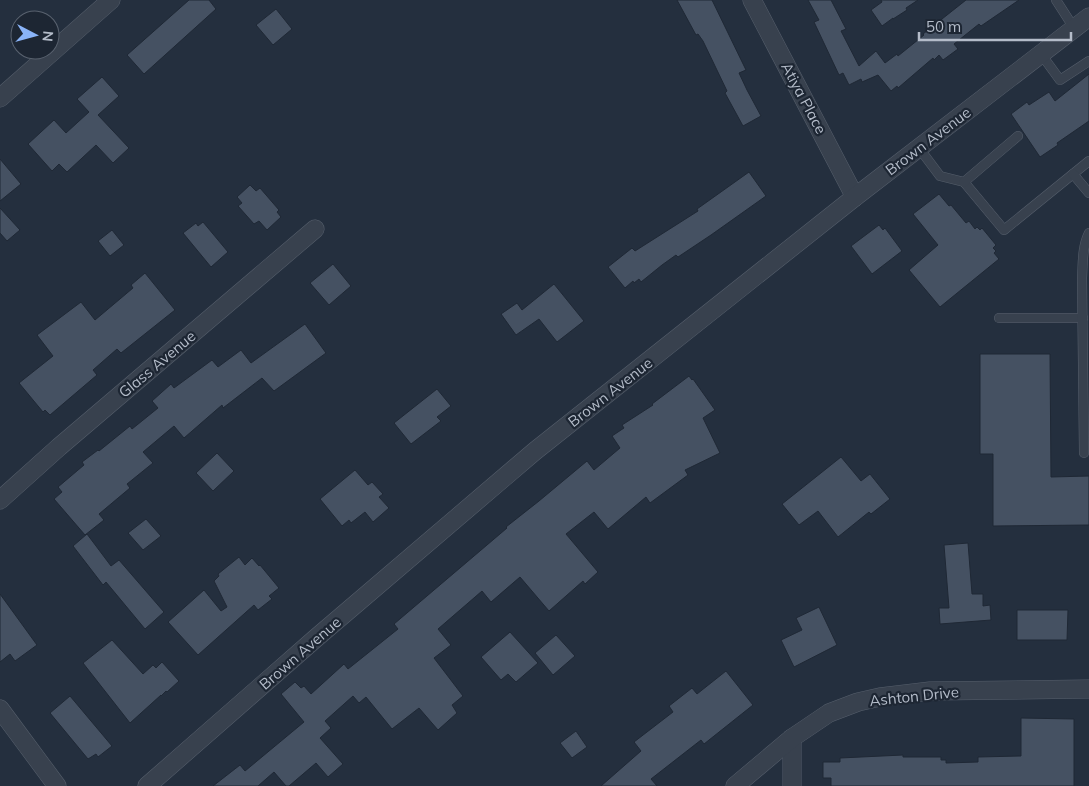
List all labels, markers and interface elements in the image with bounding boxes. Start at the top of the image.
north arrow [10,10,60,60]
scale bar [919,10,1072,42]
text: 50 m [926,17,961,36]
text: N [38,30,57,43]
street label: Atiya Place [777,59,831,137]
street label: Brown Avenue [882,103,974,179]
street label: Glass Avenue [115,326,199,402]
street label: Brown Avenue [564,353,656,431]
street label: Brown Avenue [255,612,345,694]
street label: Ashton Drive [868,682,960,710]

